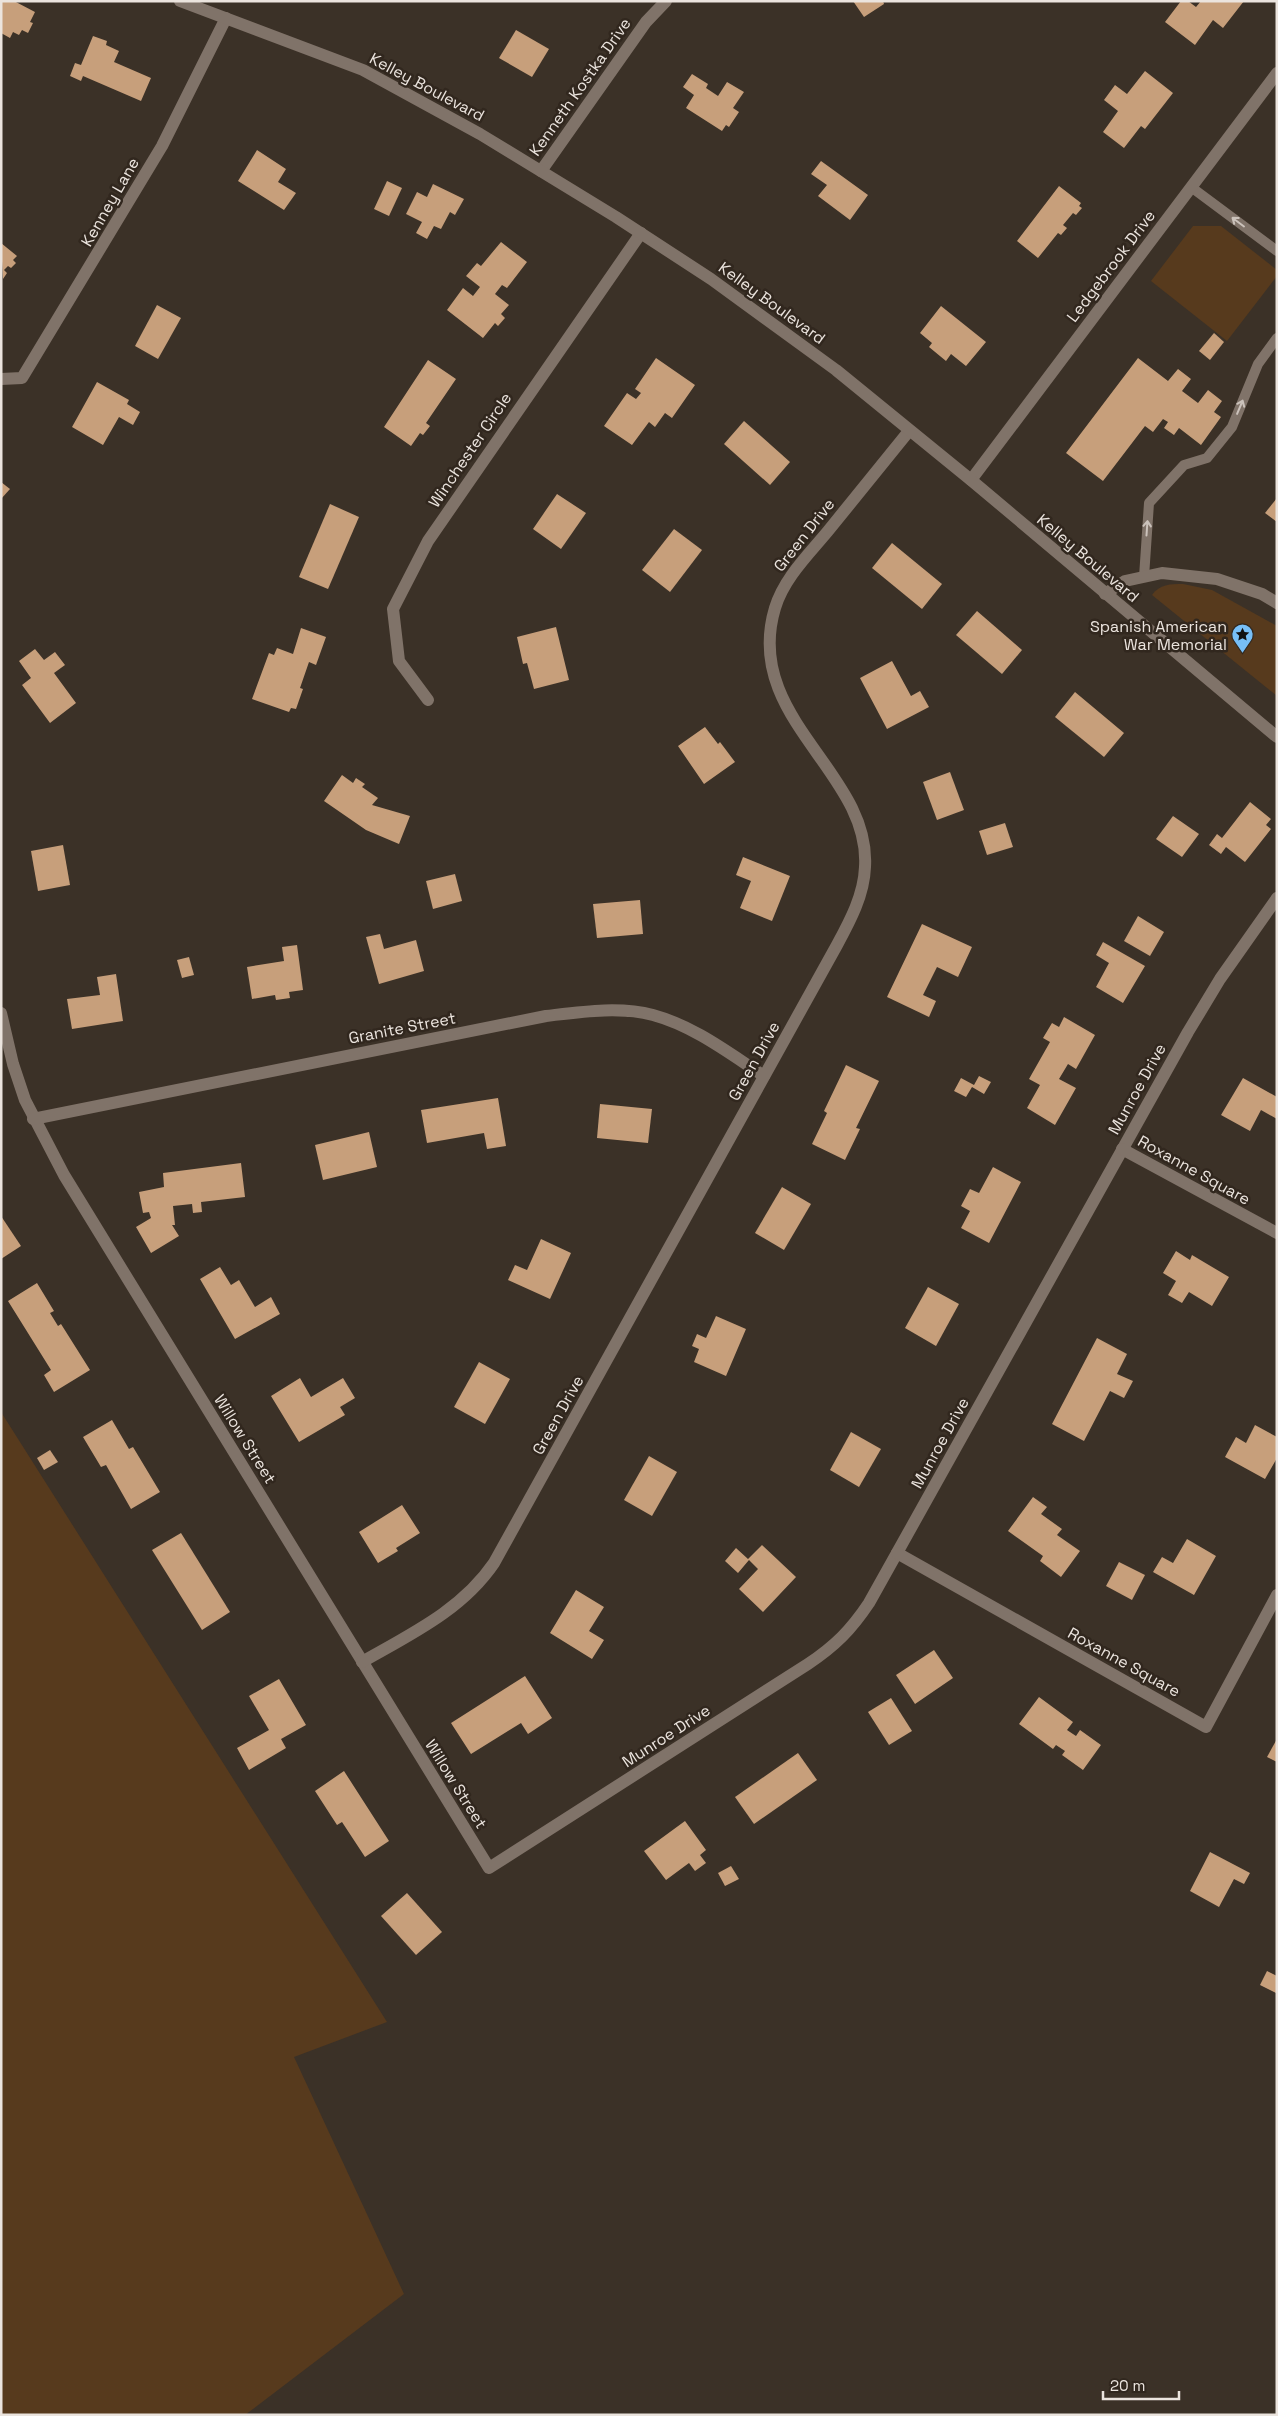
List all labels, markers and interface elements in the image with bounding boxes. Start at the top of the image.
street label: Kenneth Kostka Drive [524,14,636,160]
street label: Kelley Boulevard [366,48,488,126]
street label: Kenney Lane [76,154,144,250]
street label: Ledgebrook Drive [1062,206,1160,326]
one-way arrow [1231,217,1245,227]
street label: Kelley Boulevard [714,257,830,349]
street label: Winchester Circle [424,388,516,512]
one-way arrow [1236,400,1246,415]
street label: Green Drive [769,494,839,576]
street label: Kelley Boulevard [1033,509,1143,607]
one-way arrow [1143,520,1152,536]
place label: Spanish American War Memorial [1090,616,1227,655]
place icon: Spanish American War Memorial [1231,623,1255,654]
street label: Granite Street [347,1007,457,1049]
street label: Green Drive [724,1018,784,1104]
street label: Munroe Drive [1103,1040,1171,1138]
street label: Roxanne Square [1134,1130,1254,1210]
street label: Green Drive [528,1372,588,1458]
street label: Willow Street [209,1390,281,1488]
street label: Munroe Drive [906,1394,974,1492]
street label: Roxanne Square [1064,1622,1184,1702]
street label: Munroe Drive [618,1700,714,1772]
street label: Willow Street [420,1735,492,1833]
scale bar [1103,2368,1179,2400]
text: 20 m [1110,2376,1145,2395]

